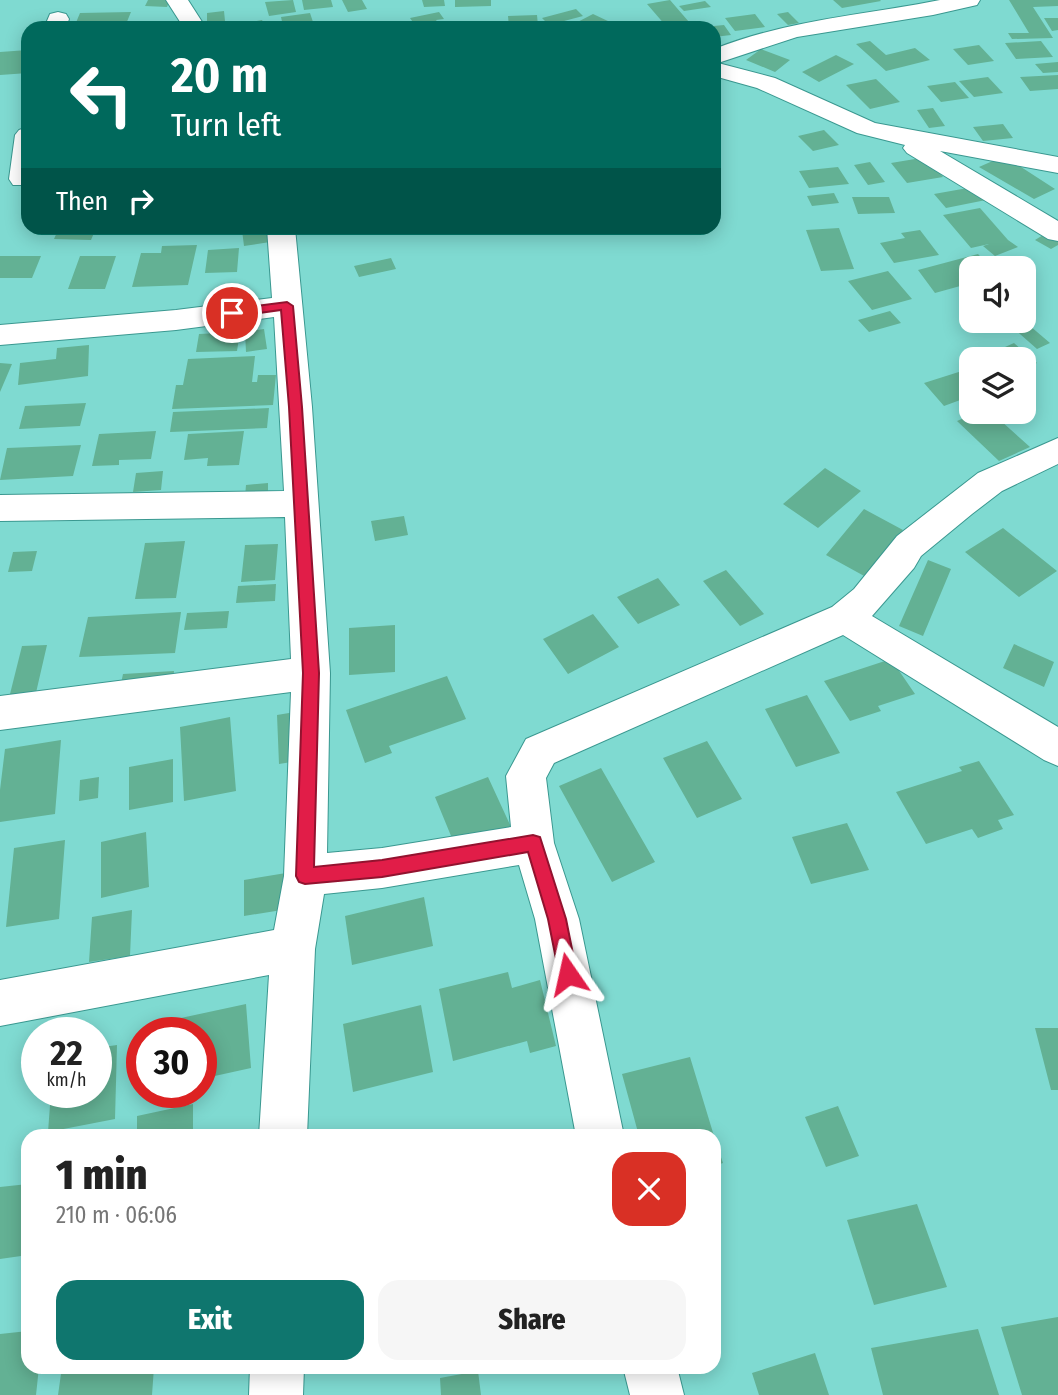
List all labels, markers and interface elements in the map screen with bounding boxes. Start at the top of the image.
text: 20 m [171,46,268,105]
icon: left [56,49,147,140]
text: Turn left [171,106,281,144]
icon: right [122,182,160,220]
text: Then [56,186,108,217]
map controls [959,256,1036,424]
button: sound [959,256,1036,333]
pin [202,283,262,343]
icon: arrive [213,294,251,332]
button: layers [959,347,1036,424]
position arrow [531,937,605,1011]
speed limit sign: 30 [126,1017,217,1108]
text: 22 [50,1032,83,1074]
text: km/h [46,1069,87,1091]
text: 1 min [56,1150,147,1200]
button: close [612,1152,686,1226]
text: 210 m · 06:06 [56,1201,177,1229]
button: Exit [56,1280,364,1360]
button: Share [378,1280,686,1360]

